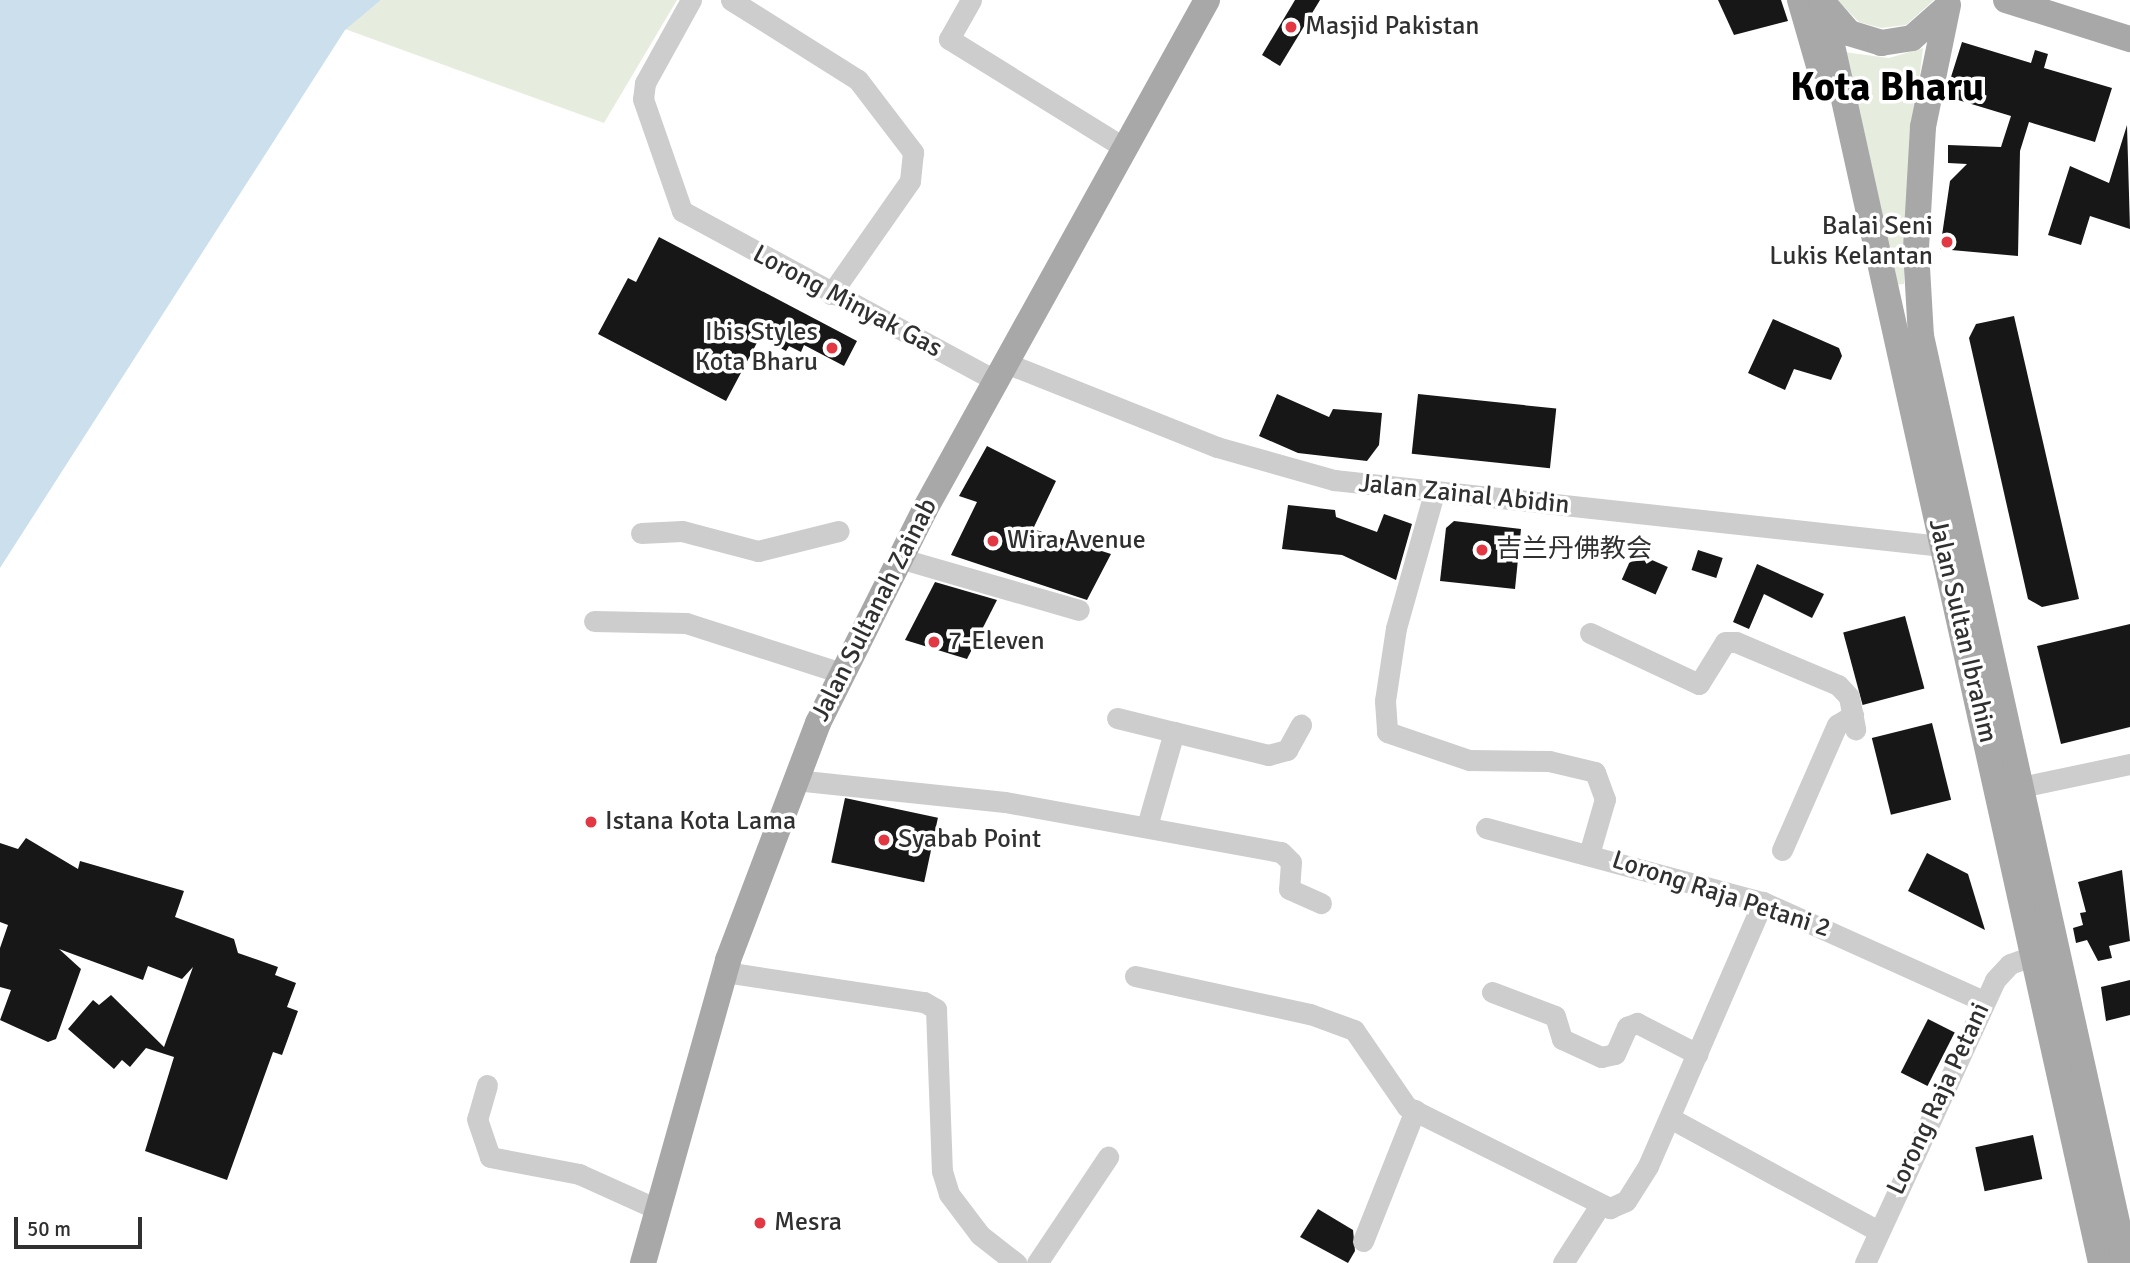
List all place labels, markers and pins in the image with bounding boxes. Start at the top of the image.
place label: Masjid Pakistan [1305,11,1479,43]
marker: Masjid Pakistan [1283,19,1299,35]
place label: Balai Seni Lukis Kelantan [1769,211,1933,272]
marker: Balai Seni Lukis Kelantan [1939,234,1955,250]
place label: Ibis Styles Kota Bharu [695,317,818,378]
marker: Ibis Styles Kota Bharu [824,340,840,356]
place label: Wira Avenue [1007,525,1146,557]
marker: Wira Avenue [985,533,1001,549]
place label: 吉兰丹佛教会 [1496,534,1652,566]
marker: 吉兰丹佛教会 [1474,542,1490,558]
place label: 7-Eleven [948,626,1045,658]
marker: 7-Eleven [926,634,942,650]
place label: Istana Kota Lama [605,806,796,838]
marker: Istana Kota Lama [583,814,599,830]
place label: Syabab Point [898,824,1041,856]
marker: Syabab Point [876,832,892,848]
place label: Mesra [774,1207,842,1239]
marker: Mesra [752,1215,768,1231]

